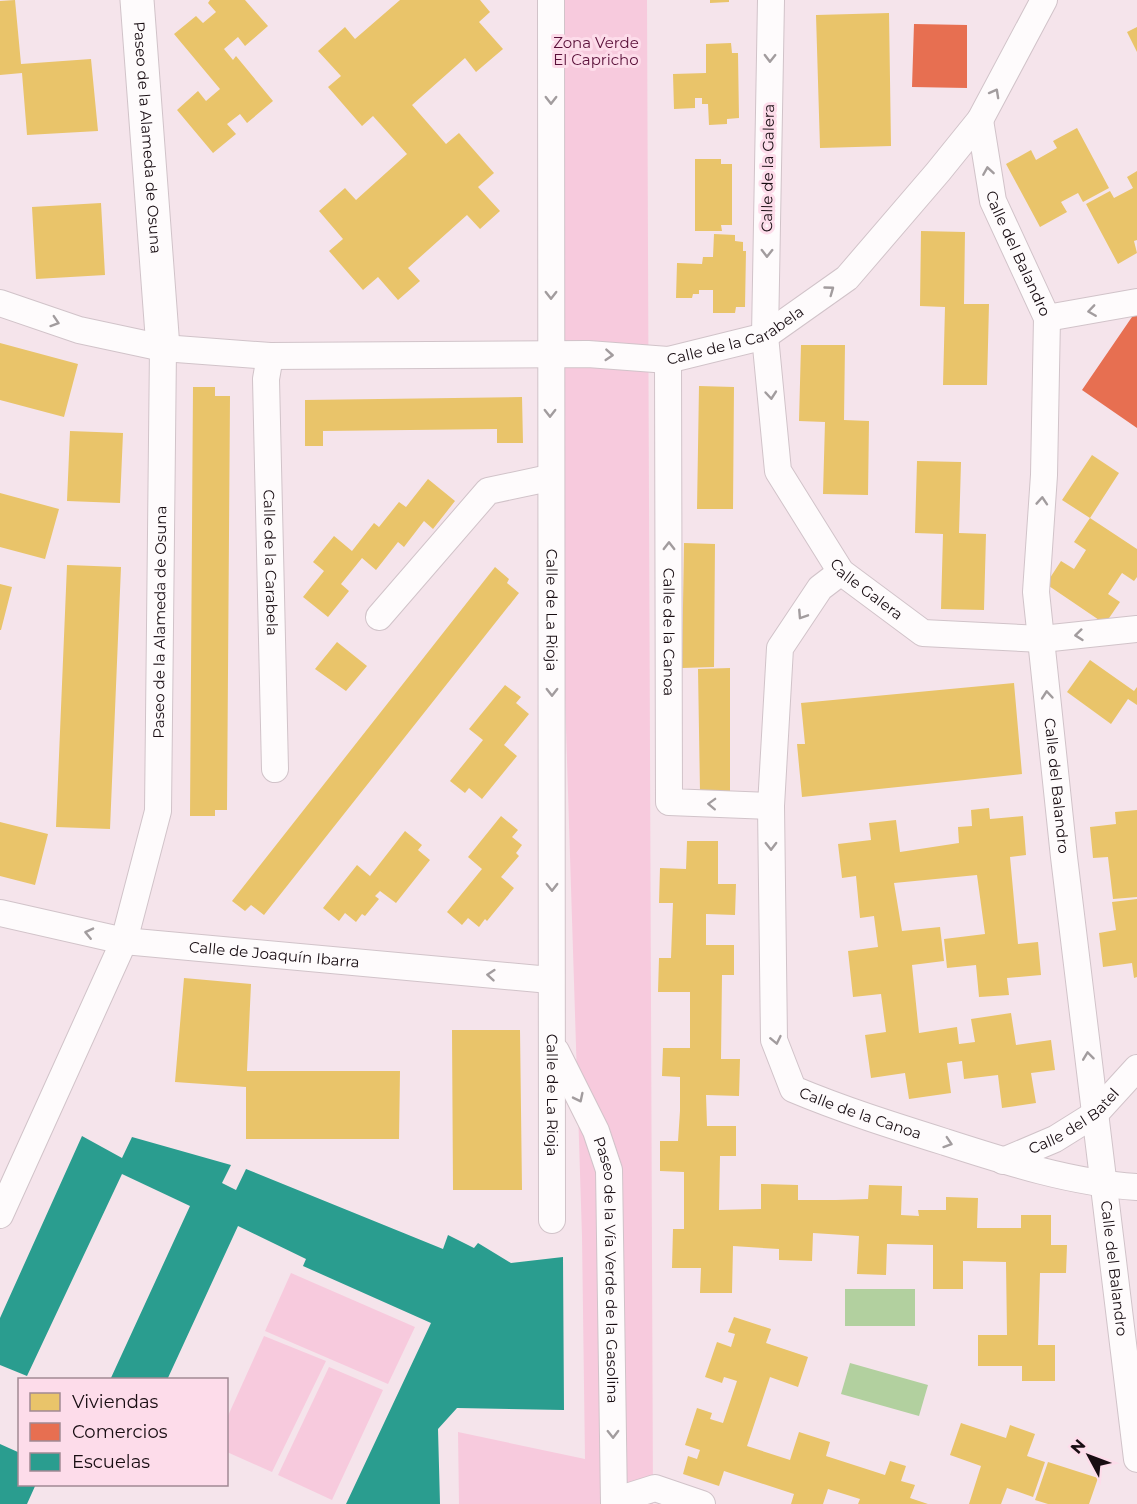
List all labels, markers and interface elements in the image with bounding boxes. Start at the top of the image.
street label: Paseo de la Alameda de Osuna [130,21,166,254]
park label: Zona Verde El Capricho [553,33,639,69]
one-way arrow [764,54,776,63]
one-way arrow [988,89,999,100]
one-way arrow [545,96,557,105]
street label: Calle de la Galera [757,104,778,232]
one-way arrow [983,167,995,176]
street label: Calle del Balandro [982,189,1055,319]
one-way arrow [760,249,773,258]
one-way arrow [823,286,834,297]
one-way arrow [545,291,557,300]
street label: Calle de la Carabela [665,302,807,369]
one-way arrow [1087,305,1097,317]
one-way arrow [50,314,60,327]
one-way arrow [605,349,614,362]
one-way arrow [764,390,777,399]
one-way arrow [544,408,556,417]
street label: Calle de la Carabela [260,489,282,636]
one-way arrow [1035,496,1048,505]
street label: Paseo de la Alameda de Osuna [149,506,170,739]
one-way arrow [663,541,675,550]
street label: Calle de La Rioja [542,549,562,671]
street label: Calle Galera [826,555,907,624]
street label: Calle de la Canoa [659,568,679,696]
one-way arrow [798,609,809,620]
one-way arrow [1074,628,1083,641]
one-way arrow [546,687,558,696]
one-way arrow [1041,691,1054,700]
street label: Calle del Balandro [1040,717,1074,854]
one-way arrow [708,797,717,810]
one-way arrow [765,841,777,850]
one-way arrow [546,882,558,891]
one-way arrow [84,928,94,941]
street label: Calle de Joaquín Ibarra [188,937,361,972]
one-way arrow [487,969,496,982]
street label: Calle de La Rioja [543,1034,562,1156]
one-way arrow [769,1035,782,1045]
one-way arrow [1083,1051,1095,1060]
street label: Calle de la Canoa [797,1083,924,1143]
street label: Calle del Batel [1025,1084,1123,1158]
one-way arrow [572,1091,583,1102]
street label: Paseo de la Vía Verde de la Gasolina [589,1134,622,1404]
one-way arrow [942,1136,953,1148]
street label: Calle del Balandro [1097,1199,1132,1337]
legend [18,1378,228,1486]
text: Viviendas [72,1391,159,1413]
text: Comercios [72,1421,168,1443]
north arrow [1059,1426,1119,1486]
one-way arrow [607,1429,619,1438]
text: N [1067,1435,1089,1458]
text: Escuelas [72,1451,150,1473]

